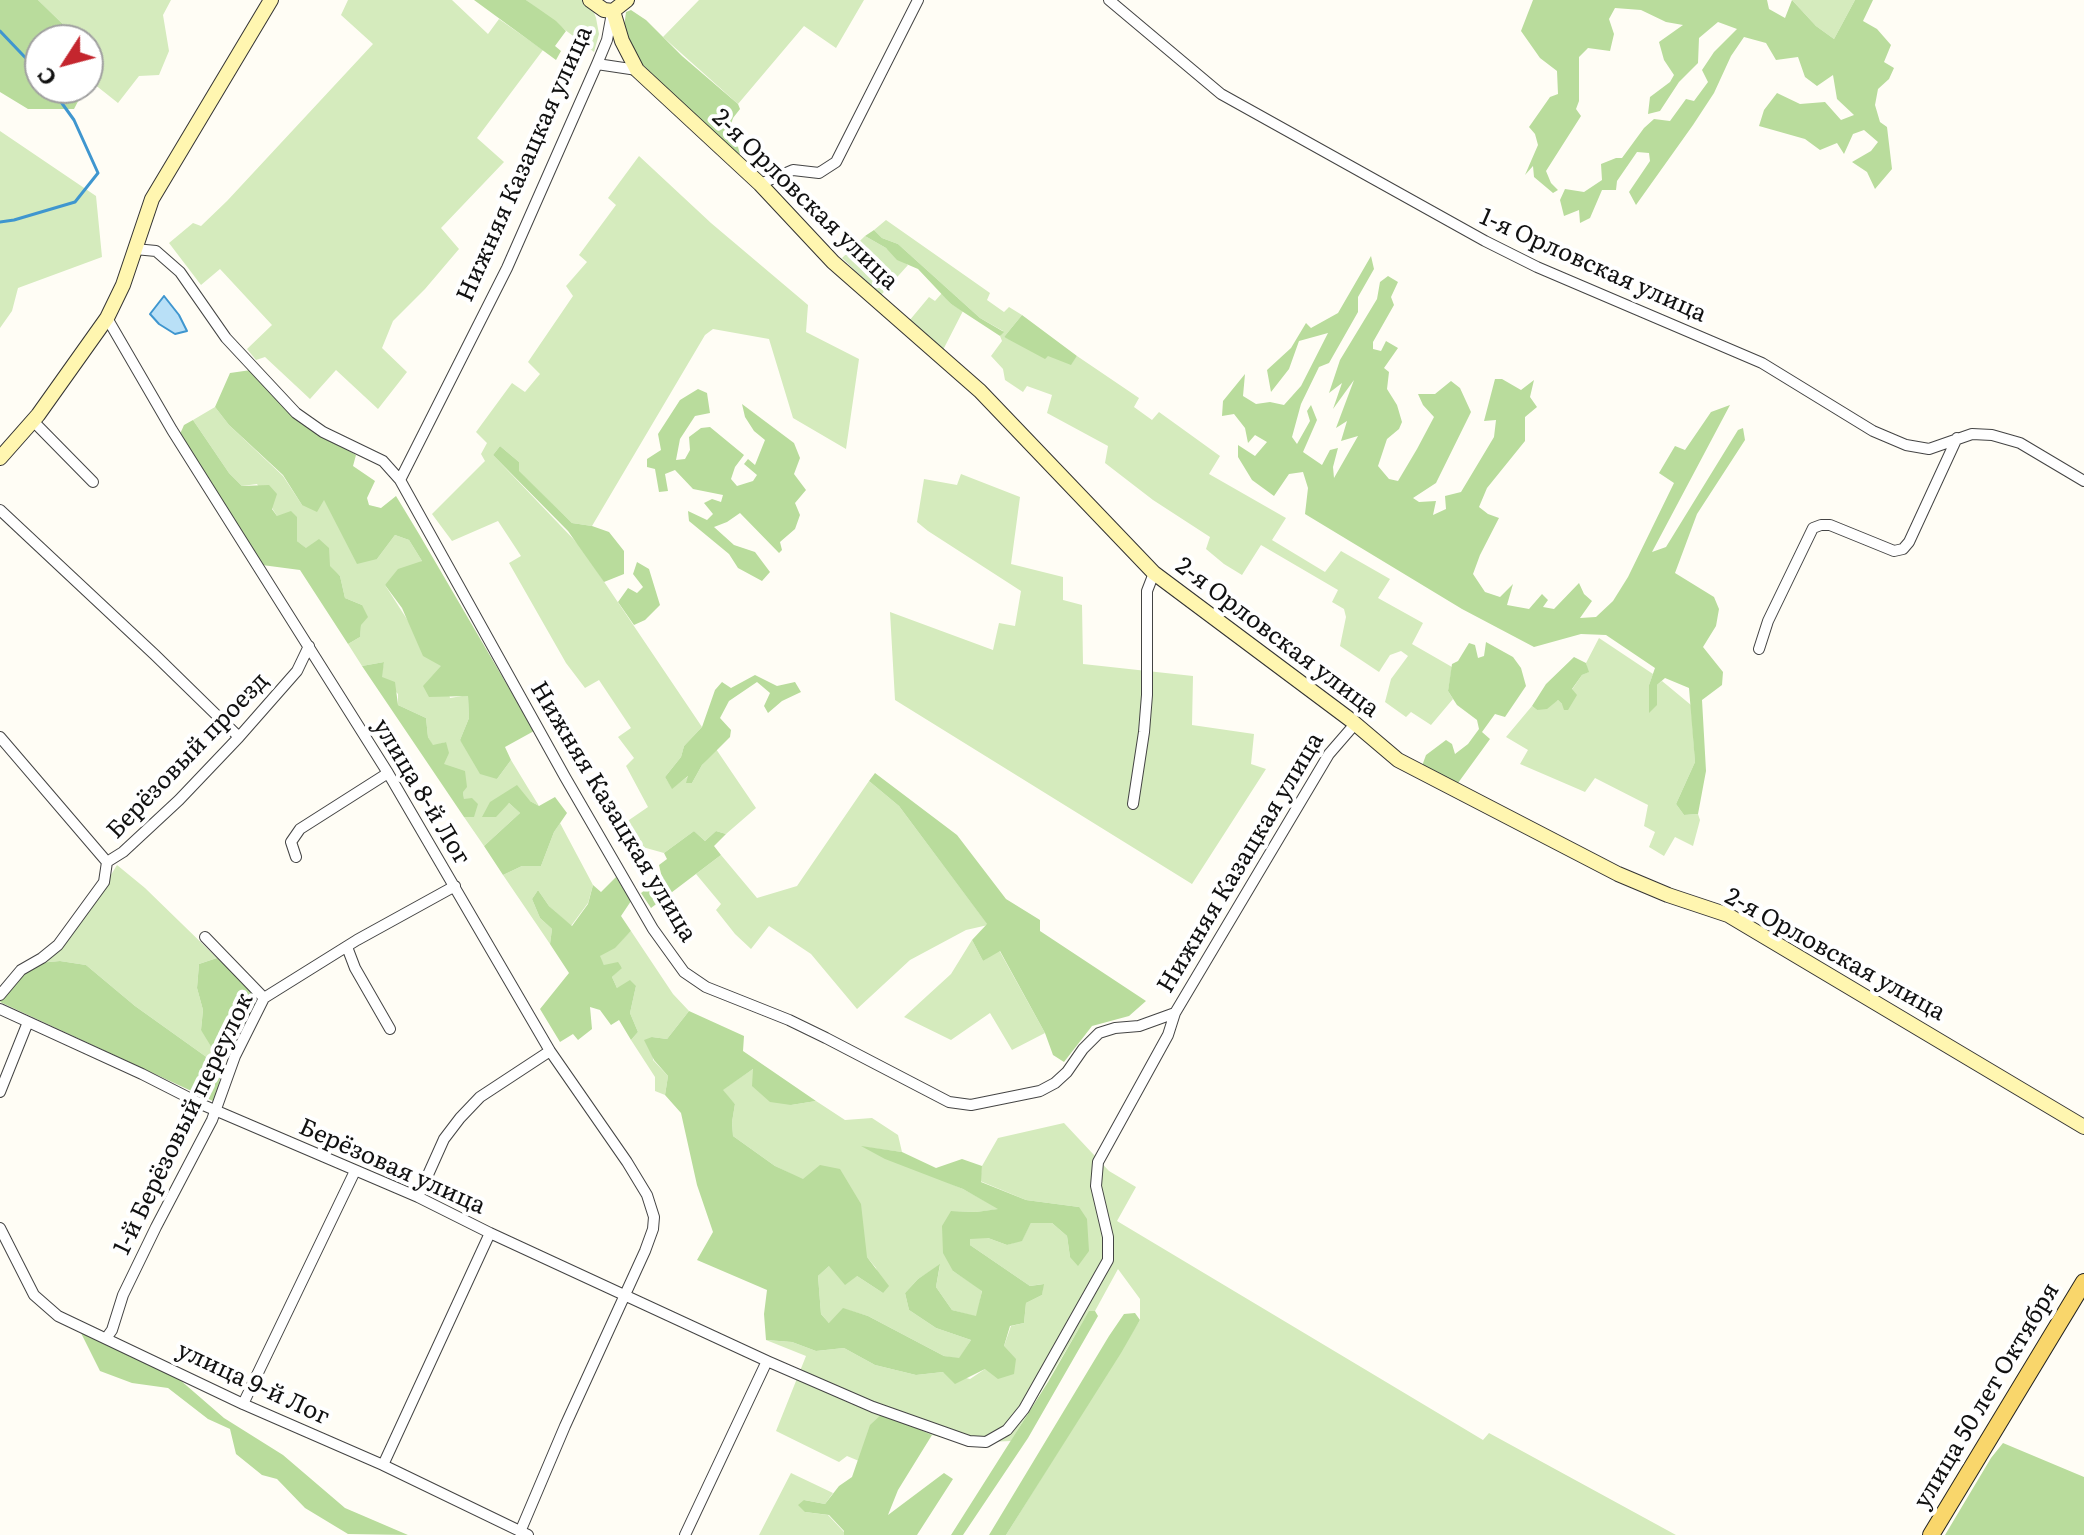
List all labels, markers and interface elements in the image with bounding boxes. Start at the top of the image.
street label: Нижняя Казацкая улица [451,22,599,306]
north arrow [24,24,104,104]
text: С [28,61,64,93]
street label: 2-я Орловская улица [706,104,904,296]
street label: 1-я Орловская улица [1475,203,1711,329]
street label: 2-я Орловская улица [1169,552,1385,724]
street label: Берёзовый проезд [101,667,275,845]
street label: Нижняя Казацкая улица [524,677,702,947]
street label: улица 8-й Лог [366,714,476,870]
street label: Нижняя Казацкая улица [1152,728,1330,998]
street label: 2-я Орловская улица [1720,882,1950,1028]
street label: 1-й Берёзовый переулок [108,988,260,1260]
street label: Берёзовая улица [294,1113,490,1221]
street label: улица 50 лет Октября [1908,1278,2066,1514]
street label: улица 9-й Лог [172,1336,334,1432]

